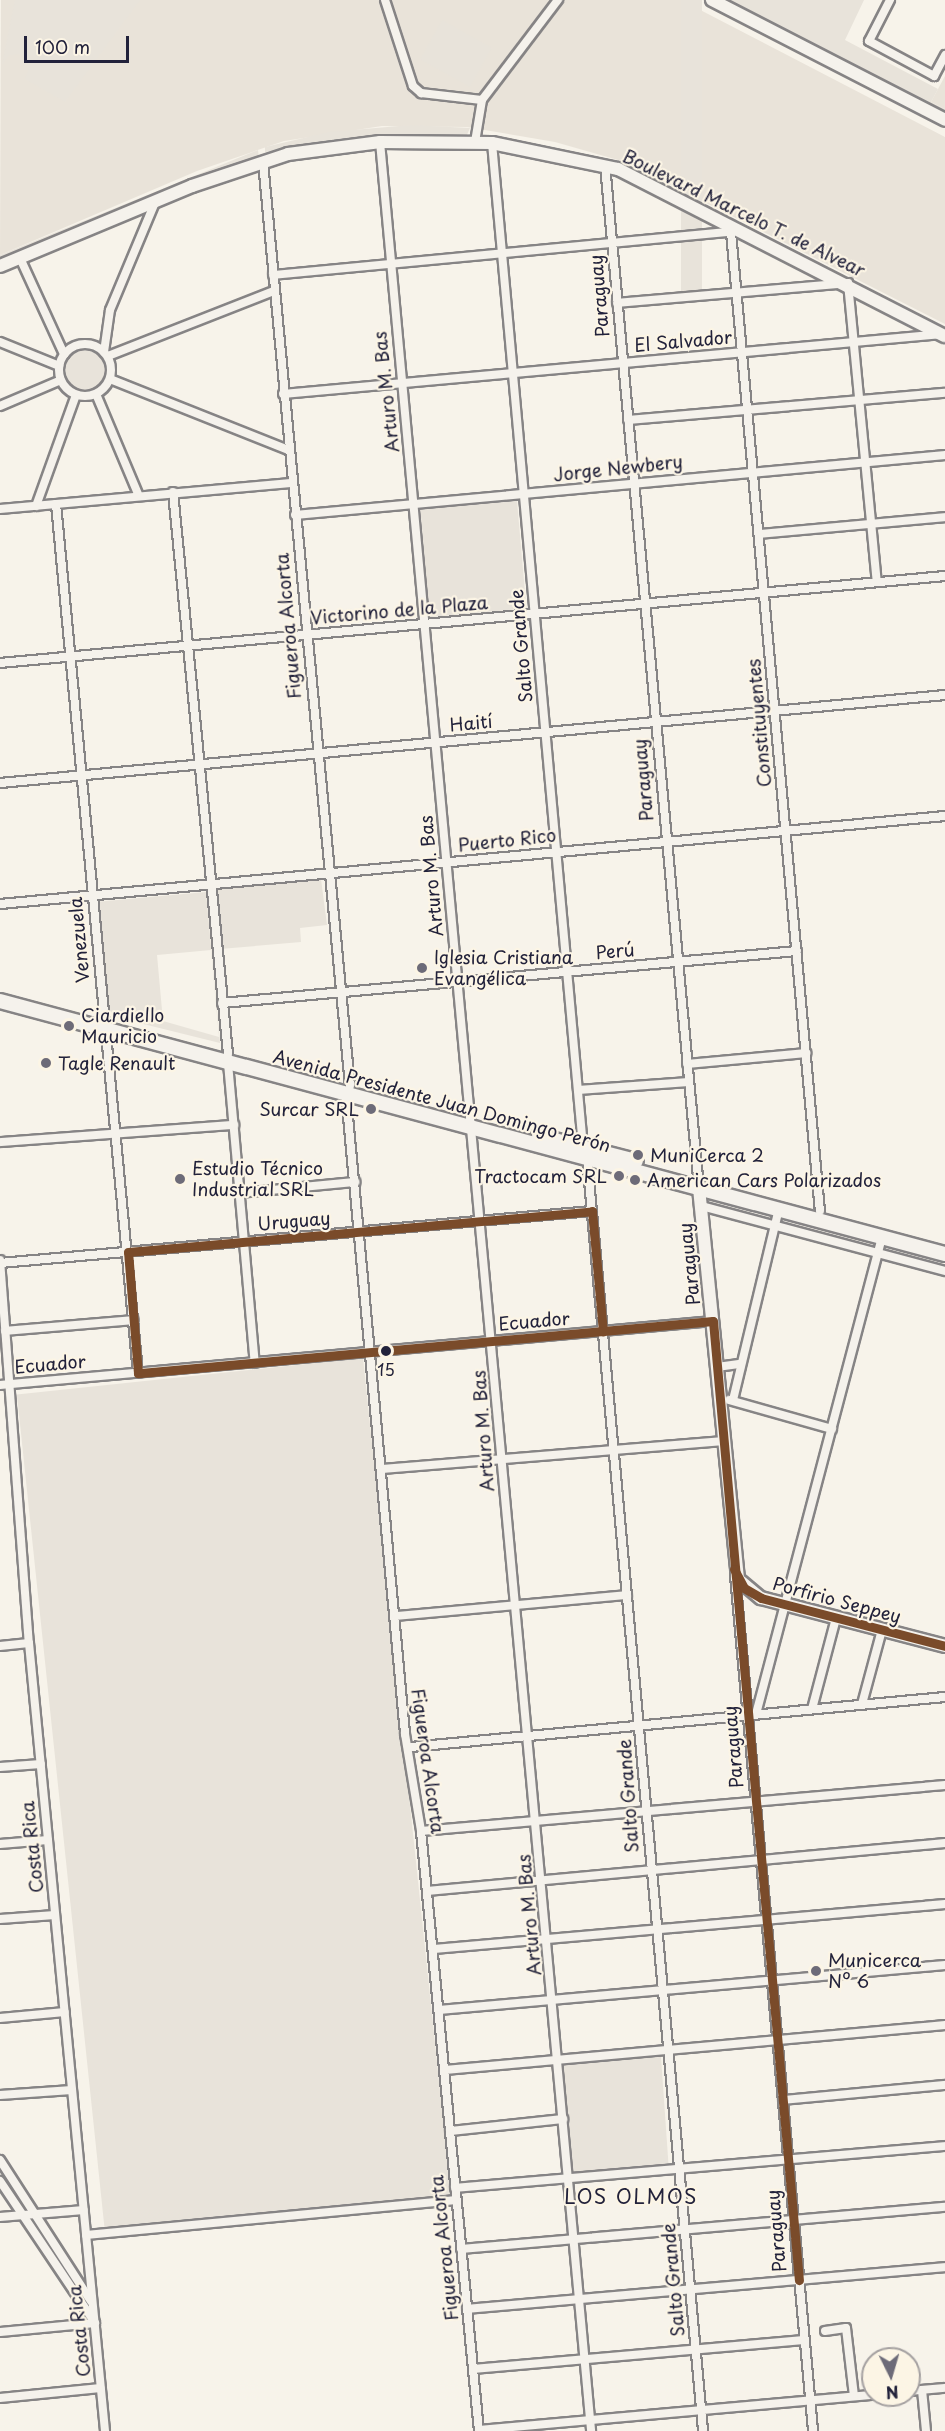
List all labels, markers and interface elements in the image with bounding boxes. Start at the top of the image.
scale bar [27,24,132,62]
text: 100 m [35,33,90,60]
street label: Boulevard Marcelo T. de Alvear [618,144,870,282]
street label: Paraguay [585,254,613,338]
street label: El Salvador [633,326,733,356]
street label: Arturo M. Bas [369,330,403,454]
street label: Jorge Newbery [552,450,684,486]
street label: Figueroa Alcorta [271,552,305,700]
street label: Salto Grande [505,588,537,704]
street label: Victorino de la Plaza [310,592,488,628]
street label: Constituyentes [743,658,775,788]
street label: Haití [448,710,494,736]
street label: Paraguay [629,738,657,822]
street label: Arturo M. Bas [415,814,447,938]
street label: Puerto Rico [456,824,558,856]
street label: Venezuela [64,896,94,984]
street label: Perú [595,939,635,963]
place label: Iglesia Cristiana Evangélica [434,947,573,990]
marker: Iglesia Cristiana Evangélica [415,961,429,975]
place label: Ciardiello Mauricio [81,1005,164,1048]
marker: Ciardiello Mauricio [62,1019,76,1033]
street label: Avenida Presidente Juan Domingo Perón [271,1045,613,1157]
place label: Tagle Renault [58,1052,176,1074]
marker: Tagle Renault [39,1056,53,1070]
place label: Surcar SRL [259,1098,359,1120]
marker: Surcar SRL [364,1102,378,1116]
place label: MuniCerca 2 [650,1144,765,1166]
marker: MuniCerca 2 [631,1148,645,1162]
place label: Estudio Técnico Industrial SRL [192,1158,323,1200]
place label: Tractocam SRL [475,1165,607,1187]
marker: Tractocam SRL [612,1169,626,1183]
place label: American Cars Polarizados [647,1169,881,1191]
marker: Estudio Técnico Industrial SRL [173,1172,187,1186]
marker: American Cars Polarizados [628,1173,642,1187]
street label: Uruguay [257,1207,331,1235]
street label: Paraguay [674,1222,704,1306]
street label: Ecuador [498,1307,570,1335]
marker: 15 [380,1345,392,1357]
street label: Ecuador [14,1350,86,1378]
place label: 15 [377,1359,395,1379]
street label: Arturo M. Bas [468,1369,498,1493]
street label: Porfirio Seppey [771,1573,903,1627]
street label: Figueroa Alcorta [407,1686,449,1836]
street label: Paraguay [719,1705,747,1789]
street label: Salto Grande [613,1738,643,1854]
street label: Costa Rica [16,1799,48,1895]
street label: Arturo M. Bas [513,1853,545,1977]
place label: Municerca Nº 6 [828,1950,921,1992]
marker: Municerca Nº 6 [809,1964,823,1978]
street label: Figueroa Alcorta [426,2174,462,2322]
district label: LOS OLMOS [564,2184,698,2208]
street label: Paraguay [762,2189,790,2273]
street label: Salto Grande [657,2222,689,2338]
street label: Costa Rica [63,2283,95,2379]
north arrow [861,2347,921,2407]
text: N [885,2380,900,2405]

